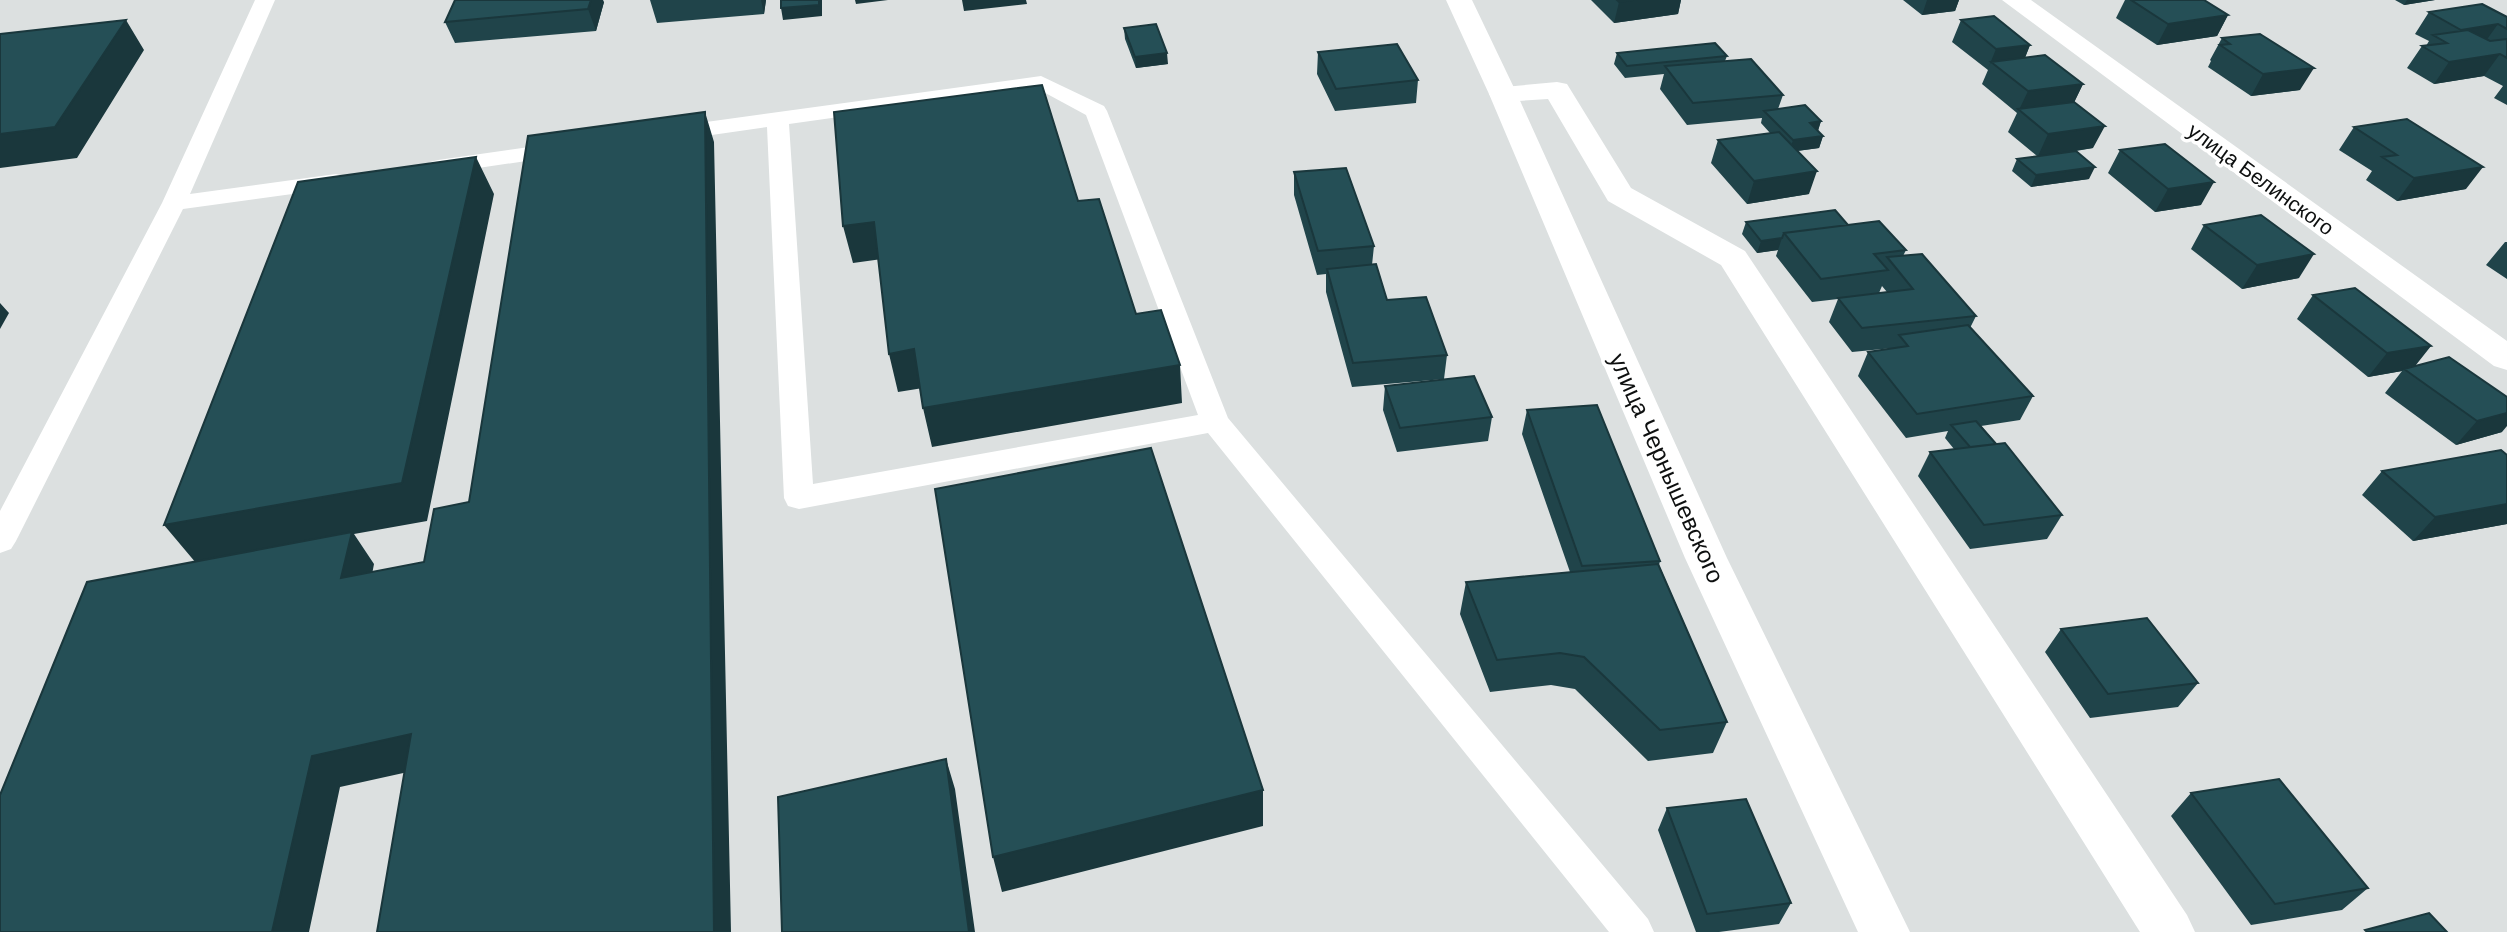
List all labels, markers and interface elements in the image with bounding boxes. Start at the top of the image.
street label: улица Белинского [2184,118,2338,240]
street label: улица Чернышевского [1604,349,1730,587]

